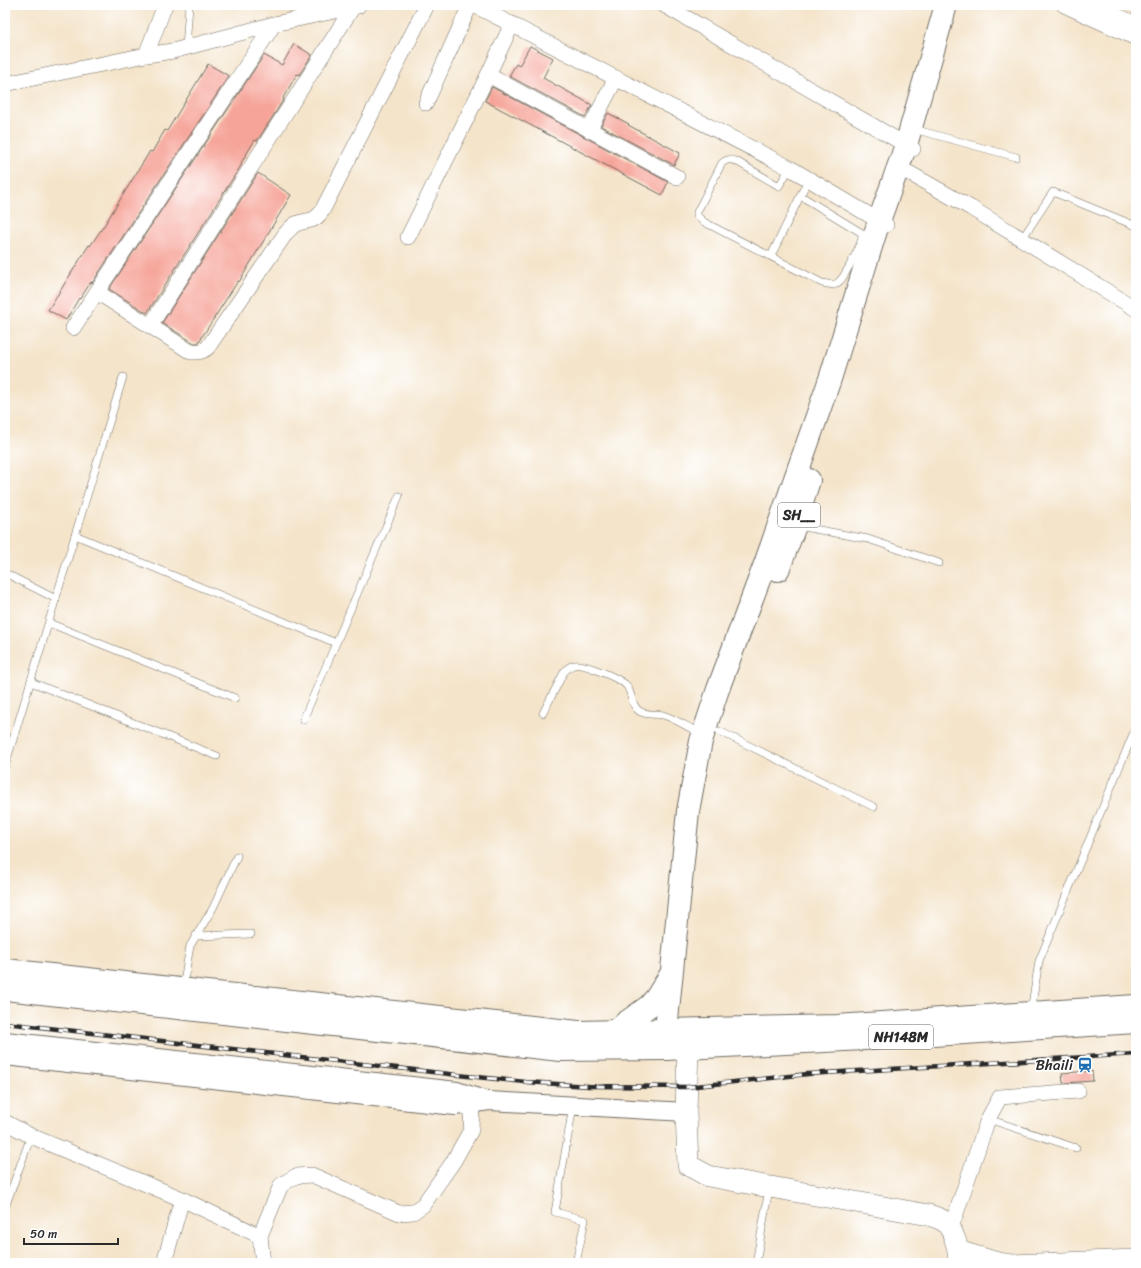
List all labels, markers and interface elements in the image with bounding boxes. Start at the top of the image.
road number: SH__ [778,503,820,527]
road number: NH148M [869,1025,933,1049]
place label: Bhaili [1036,1052,1074,1078]
station icon: Bhaili [1076,1056,1094,1074]
scale bar [24,1220,118,1246]
text: 50 m [30,1223,57,1245]

